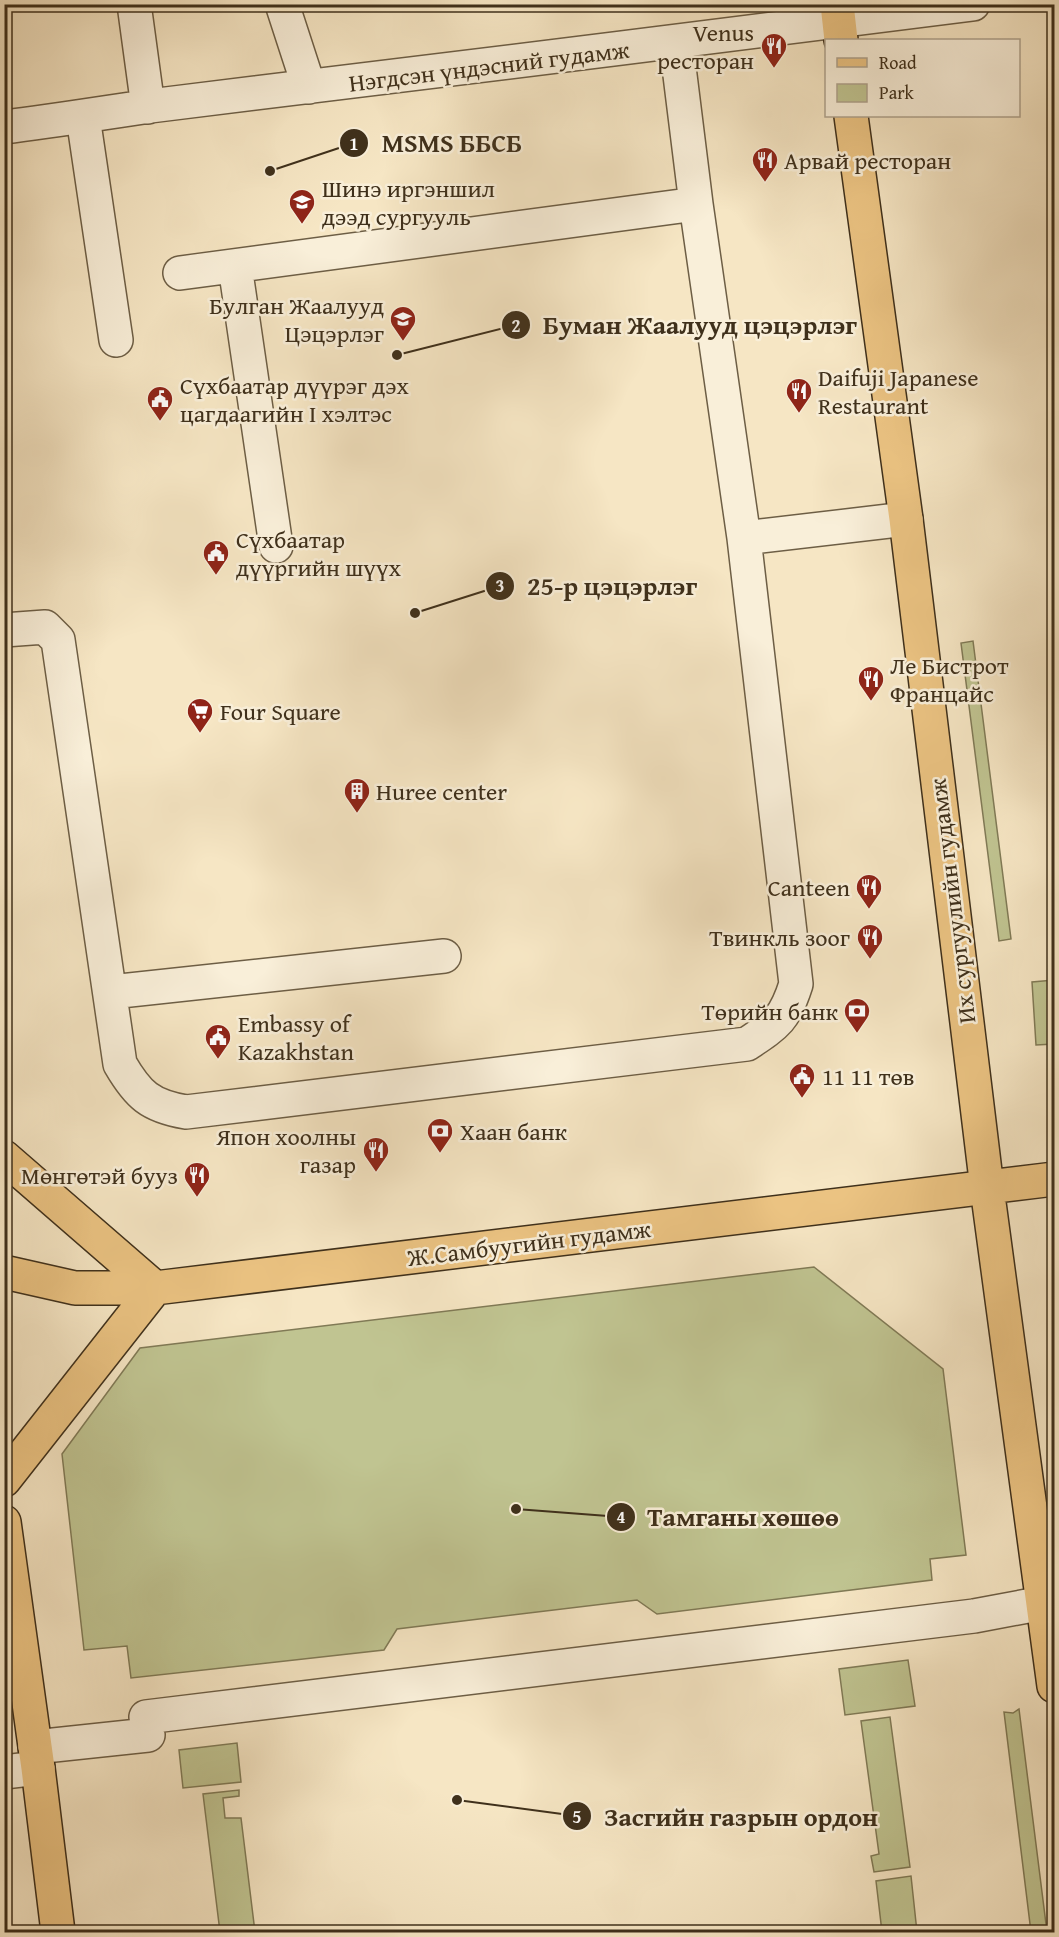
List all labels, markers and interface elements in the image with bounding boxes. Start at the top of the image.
place label: Venus ресторан [657,15,754,78]
street label: Нэгдсэн үндэсний гудамж [347,31,632,101]
restaurant icon: Venus ресторан [759,31,789,69]
legend [825,39,1020,117]
text: Road [879,49,917,76]
text: Park [879,79,915,106]
callout: MSMS ББСБ [339,121,534,165]
text: MSMS ББСБ [382,123,522,162]
text: 1 [349,130,359,157]
place label: Арвай ресторан [784,143,951,178]
restaurant icon: Арвай ресторан [750,145,780,183]
place label: Шинэ иргэншил дээд сургууль [322,171,495,234]
school or university icon: Шинэ иргэншил дээд сургууль [287,187,317,225]
place label: Булган Жаалууд Цэцэрлэг [209,288,384,351]
callout: Буман Жаалууд цэцэрлэг [501,303,869,347]
school or university icon: Булган Жаалууд Цэцэрлэг [388,304,418,342]
text: Буман Жаалууд цэцэрлэг [543,305,857,344]
text: 2 [511,312,521,339]
place label: Daifuji Japanese Restaurant [818,360,979,423]
place label: Сүхбаатар дүүрэг дэх цагдаагийн I хэлтэс [180,368,410,431]
restaurant icon: Daifuji Japanese Restaurant [784,376,814,414]
public building icon: Сүхбаатар дүүрэг дэх цагдаагийн I хэлтэс [145,384,175,422]
place label: Сүхбаатар дүүргийн шүүх [236,522,402,585]
public building icon: Сүхбаатар дүүргийн шүүх [201,538,231,576]
callout: 25-р цэцэрлэг [485,564,709,608]
text: 25-р цэцэрлэг [527,566,697,605]
text: 3 [495,572,505,599]
place label: Ле Бистрот Францайс [890,648,1009,711]
restaurant icon: Ле Бистрот Францайс [856,664,886,702]
place label: Four Square [220,694,341,729]
supermarket icon: Four Square [185,696,215,734]
place label: Huree center [376,774,507,809]
building icon: Huree center [342,776,372,814]
street label: Их сургуулийн гудамж [920,776,984,1026]
place label: Canteen [768,870,851,905]
restaurant icon: Canteen [854,872,884,910]
place label: Твинкль зоог [709,920,850,955]
restaurant icon: Твинкль зоог [855,922,885,960]
place label: Төрийн банк [701,994,838,1029]
bank icon: Төрийн банк [842,996,872,1034]
place label: Embassy of Kazakhstan [238,1006,354,1069]
public building icon: Embassy of Kazakhstan [203,1022,233,1060]
place label: 11 11 төв [822,1059,914,1094]
public building icon: 11 11 төв [787,1061,817,1099]
place label: Хаан банк [460,1114,568,1149]
bank icon: Хаан банк [425,1116,455,1154]
place label: Япон хоолны газар [215,1119,356,1182]
restaurant icon: Япон хоолны газар [361,1135,391,1173]
place label: Мөнгөтэй бууз [21,1158,178,1193]
restaurant icon: Мөнгөтэй бууз [182,1160,212,1198]
street label: Ж.Самбуугийн гудамж [404,1211,653,1275]
callout: Тамганы хөшөө [606,1495,851,1539]
text: Тамганы хөшөө [647,1497,839,1536]
text: 4 [616,1503,626,1530]
callout: Засгийн газрын ордон [562,1794,890,1838]
text: Засгийн газрын ордон [604,1797,878,1836]
text: 5 [572,1803,582,1830]

